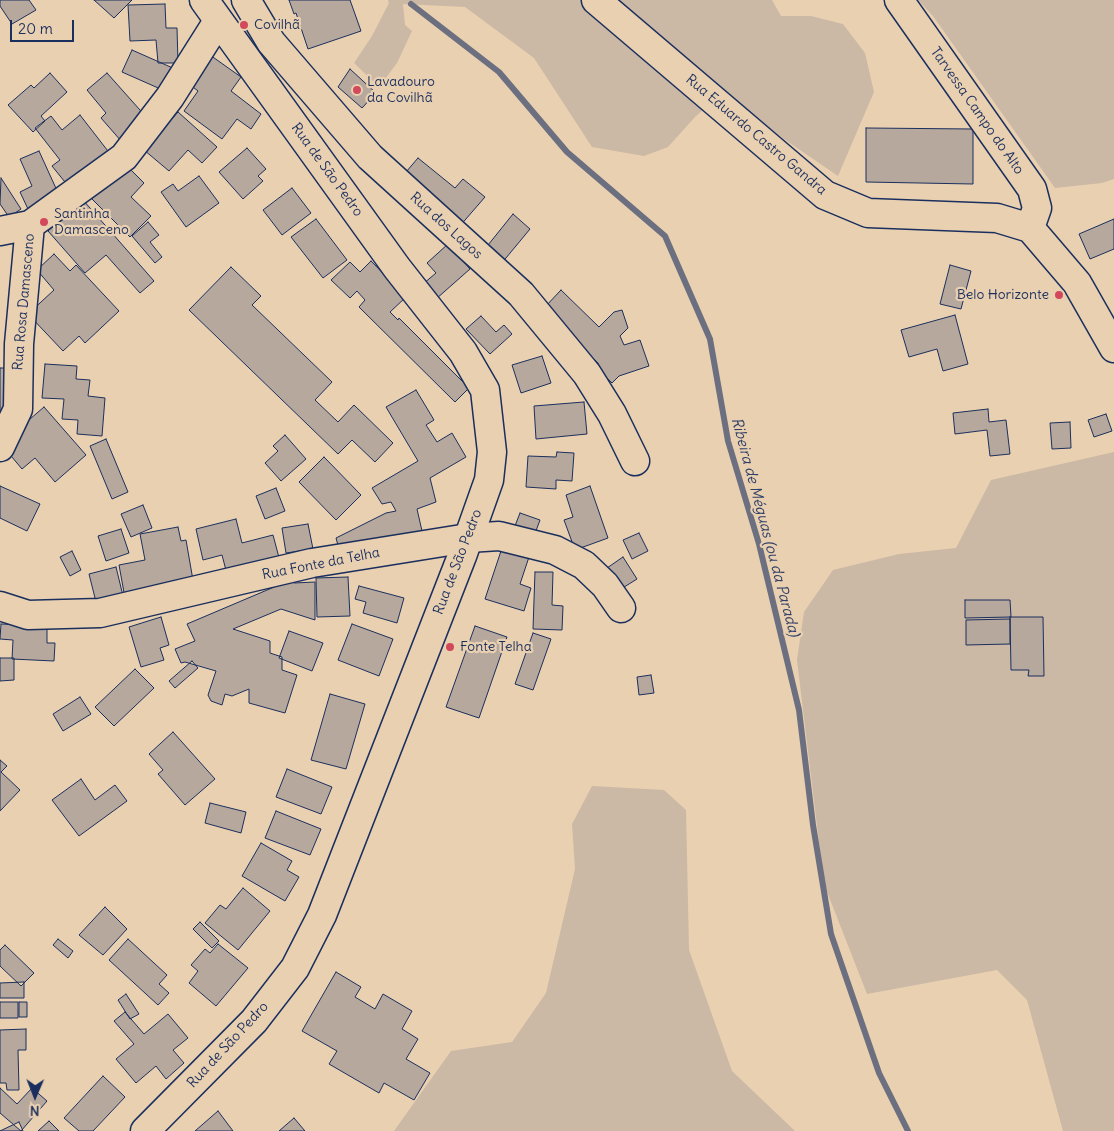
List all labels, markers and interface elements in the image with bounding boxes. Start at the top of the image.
scale bar [12,10,76,42]
place label: Covilhã [254,17,300,33]
text: 20 m [18,19,53,38]
marker: Covilhã [238,19,250,31]
street label: Tarvessa Campo do Alto [927,44,1027,178]
street label: Rua Eduardo Castro Gandra [682,71,830,199]
place label: Lavadouro da Covilhã [367,74,435,106]
marker: Lavadouro da Covilhã [351,84,363,96]
street label: Rua de São Pedro [287,120,367,220]
street label: Rua dos Lagos [406,189,486,263]
place label: Santinha Damasceno [54,206,129,238]
marker: Santinha Damasceno [38,216,50,228]
street label: Rua Rosa Damasceno [10,233,38,371]
place label: Belo Horizonte [957,287,1049,303]
marker: Belo Horizonte [1053,289,1065,301]
water label: Ribeira de Méguas (ou da Parada) [727,415,803,639]
street label: Rua de São Pedro [430,507,486,617]
street label: Rua Fonte da Telha [261,544,381,584]
place label: Fonte Telha [460,639,532,655]
marker: Fonte Telha [444,641,456,653]
street label: Rua de São Pedro [184,999,272,1091]
north arrow [10,1071,60,1121]
text: N [30,1102,40,1120]

